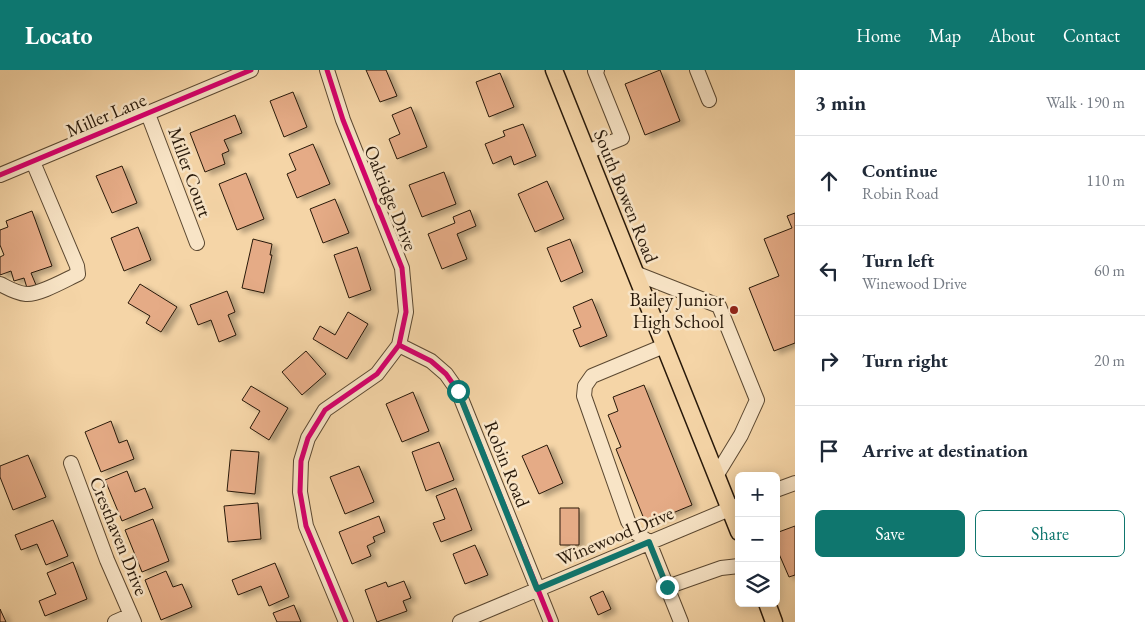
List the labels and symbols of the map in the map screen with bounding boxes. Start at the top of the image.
street label: Miller Lane [62,87,150,143]
street label: Miller Court [162,124,218,220]
street label: South Bowen Road [588,126,664,267]
street label: Oakridge Drive [358,142,424,254]
place label: Bailey Junior High School [630,287,725,334]
marker: Bailey Junior High School [728,304,740,316]
route start [447,380,470,403]
street label: Robin Road [478,417,536,511]
street label: Cresthaven Drive [84,473,154,599]
street label: Winewood Drive [553,500,677,572]
route end [656,576,679,599]

